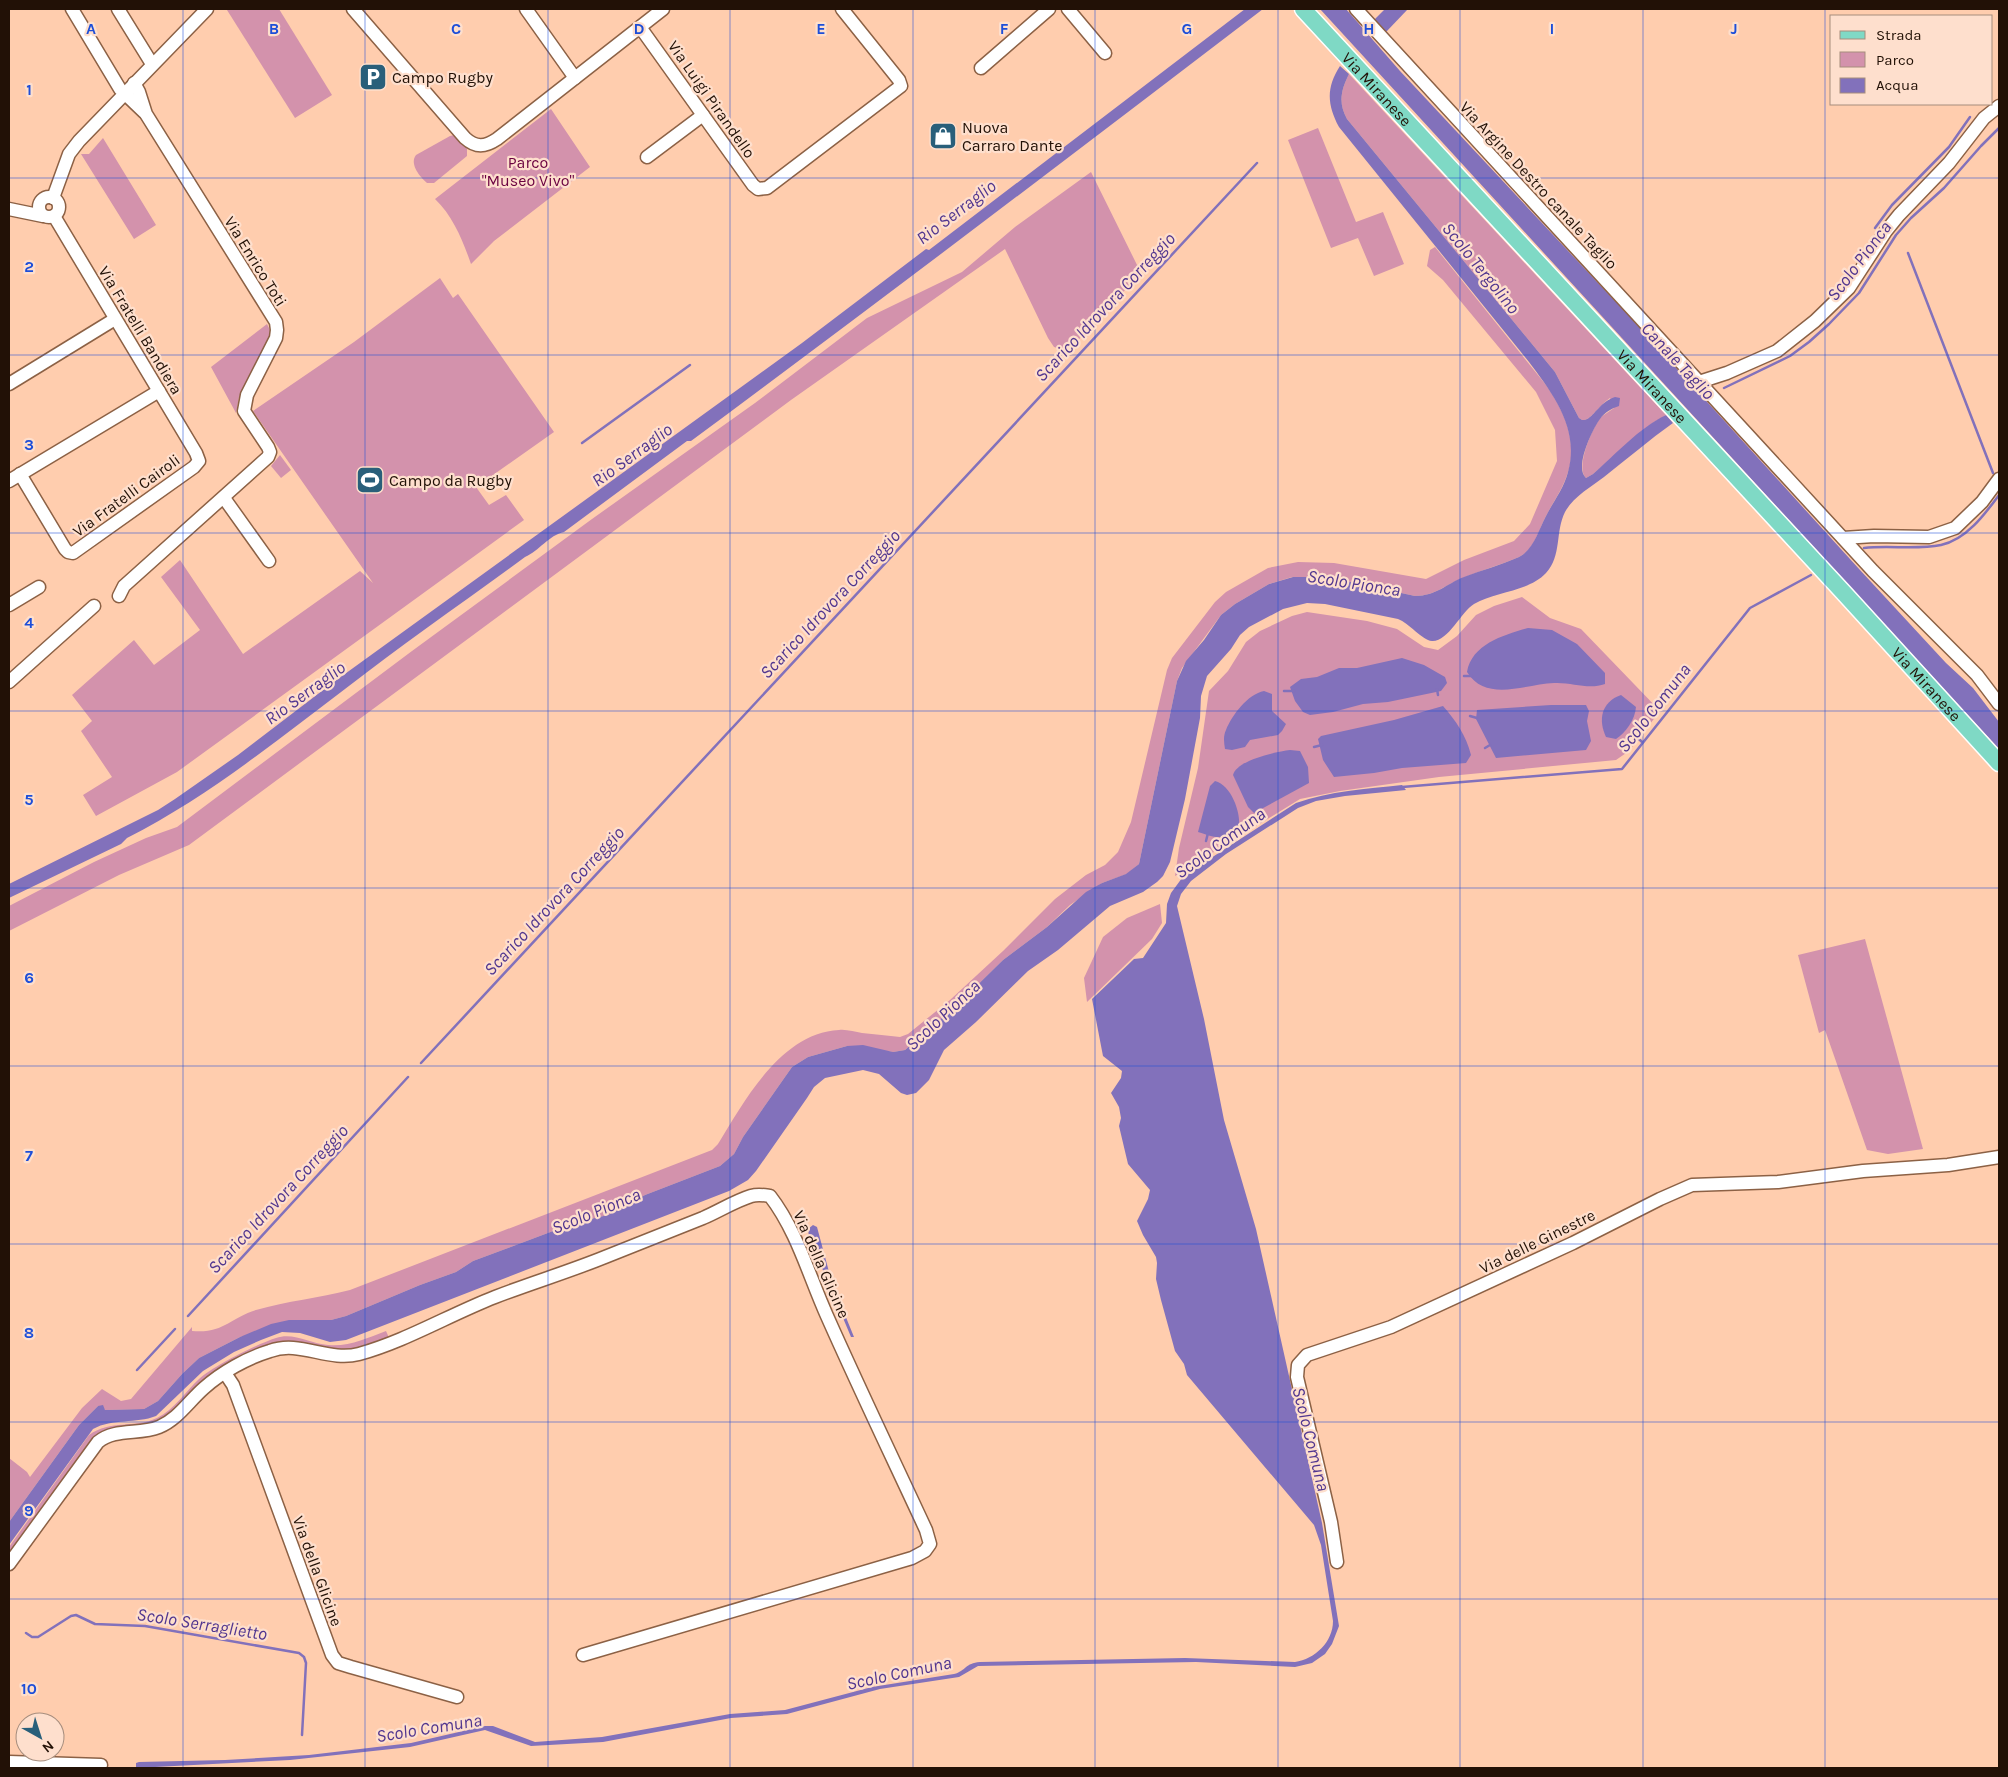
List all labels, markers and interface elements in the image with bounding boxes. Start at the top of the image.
legend [1830,15,1993,105]
text: A [86,19,96,38]
text: B [269,19,279,38]
text: C [451,19,461,38]
text: D [634,19,645,38]
text: E [816,19,826,38]
text: F [1000,19,1009,38]
text: G [1182,19,1192,38]
text: H [1363,19,1375,38]
text: I [1550,19,1554,38]
text: J [1730,19,1738,38]
text: Strada [1876,26,1922,44]
street label: Via Luigi Pirandello [664,37,759,162]
street label: Via Miranese [1338,48,1416,130]
text: Parco [1876,51,1914,69]
parking icon: Campo Rugby [358,62,388,92]
place label: Campo Rugby [392,68,493,87]
text: Acqua [1876,76,1918,94]
text: 1 [26,80,32,99]
street label: Via Argine Destro canale Taglio [1456,97,1621,273]
place label: Nuova Carraro Dante [962,118,1063,155]
shop icon: Nuova Carraro Dante [928,121,958,151]
park label: Parco "Museo Vivo" [482,153,574,190]
water label: Rio Serraglio [912,175,1000,249]
street label: Via Enrico Toti [220,213,291,310]
water label: Scolo Pionca [1822,217,1896,305]
water label: Scolo Tergolino [1437,218,1525,318]
water label: Scarico Idrovora Correggio [1030,228,1180,386]
text: 2 [24,257,34,276]
street label: Via Fratelli Bandiera [95,263,186,398]
water label: Canale Taglio [1637,318,1719,404]
street label: Via Miranese [1613,346,1691,427]
water label: Rio Serraglio [587,418,677,492]
text: 3 [24,435,34,454]
street label: Via Fratelli Cairoli [69,450,184,541]
sports icon: Campo da Rugby [355,465,385,495]
place label: Campo da Rugby [389,471,513,490]
water label: Scarico Idrovora Correggio [755,525,905,683]
water label: Scolo Pionca [1306,565,1402,601]
text: 4 [24,613,34,632]
street label: Via Miranese [1888,643,1965,725]
water label: Rio Serraglio [260,656,350,730]
water label: Scolo Comuna [1612,659,1696,757]
text: 5 [24,790,34,809]
water label: Scolo Comuna [1170,803,1270,883]
water label: Scarico Idrovora Correggio [479,822,629,980]
text: 6 [24,968,34,987]
water label: Scolo Pionca [901,975,985,1055]
water label: Scarico Idrovora Correggio [203,1120,353,1278]
text: 7 [25,1146,33,1165]
water label: Scolo Pionca [548,1183,644,1239]
street label: Via delle Ginestre [1476,1205,1598,1278]
street label: Via della Glicine [789,1207,854,1321]
text: 8 [24,1323,34,1342]
water label: Scolo Comuna [1287,1385,1335,1493]
text: 9 [24,1501,34,1520]
street label: Via della Glicine [289,1513,346,1629]
water label: Scolo Serraglietto [135,1603,269,1645]
water label: Scolo Comuna [844,1651,954,1695]
text: 10 [21,1679,37,1698]
water label: Scolo Comuna [375,1709,483,1747]
north arrow [15,1712,65,1762]
text: N [39,1737,57,1756]

